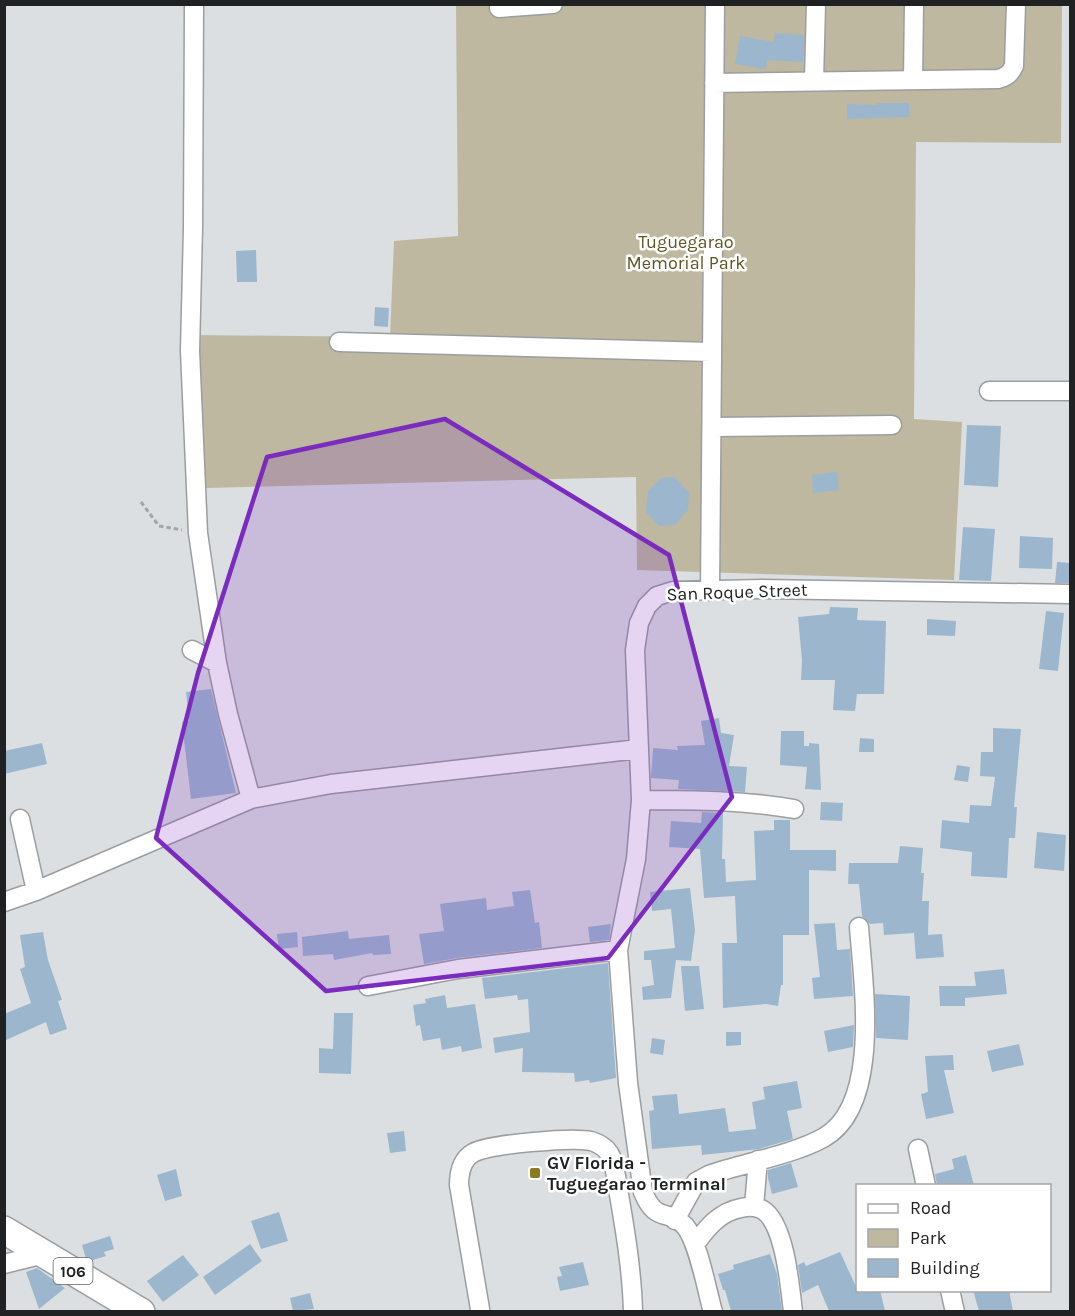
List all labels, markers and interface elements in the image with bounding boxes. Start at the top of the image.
park label: Tuguegarao Memorial Park [627,231,745,274]
street label: San Roque Street [666,579,808,605]
place label: GV Florida - Tuguegarao Terminal [547,1152,726,1195]
marker: GV Florida - Tuguegarao Terminal [528,1166,542,1180]
legend [856,1184,1051,1292]
text: Road [910,1197,951,1219]
text: Park [910,1227,947,1249]
text: Building [910,1257,980,1279]
road number: 106 [54,1258,92,1284]

